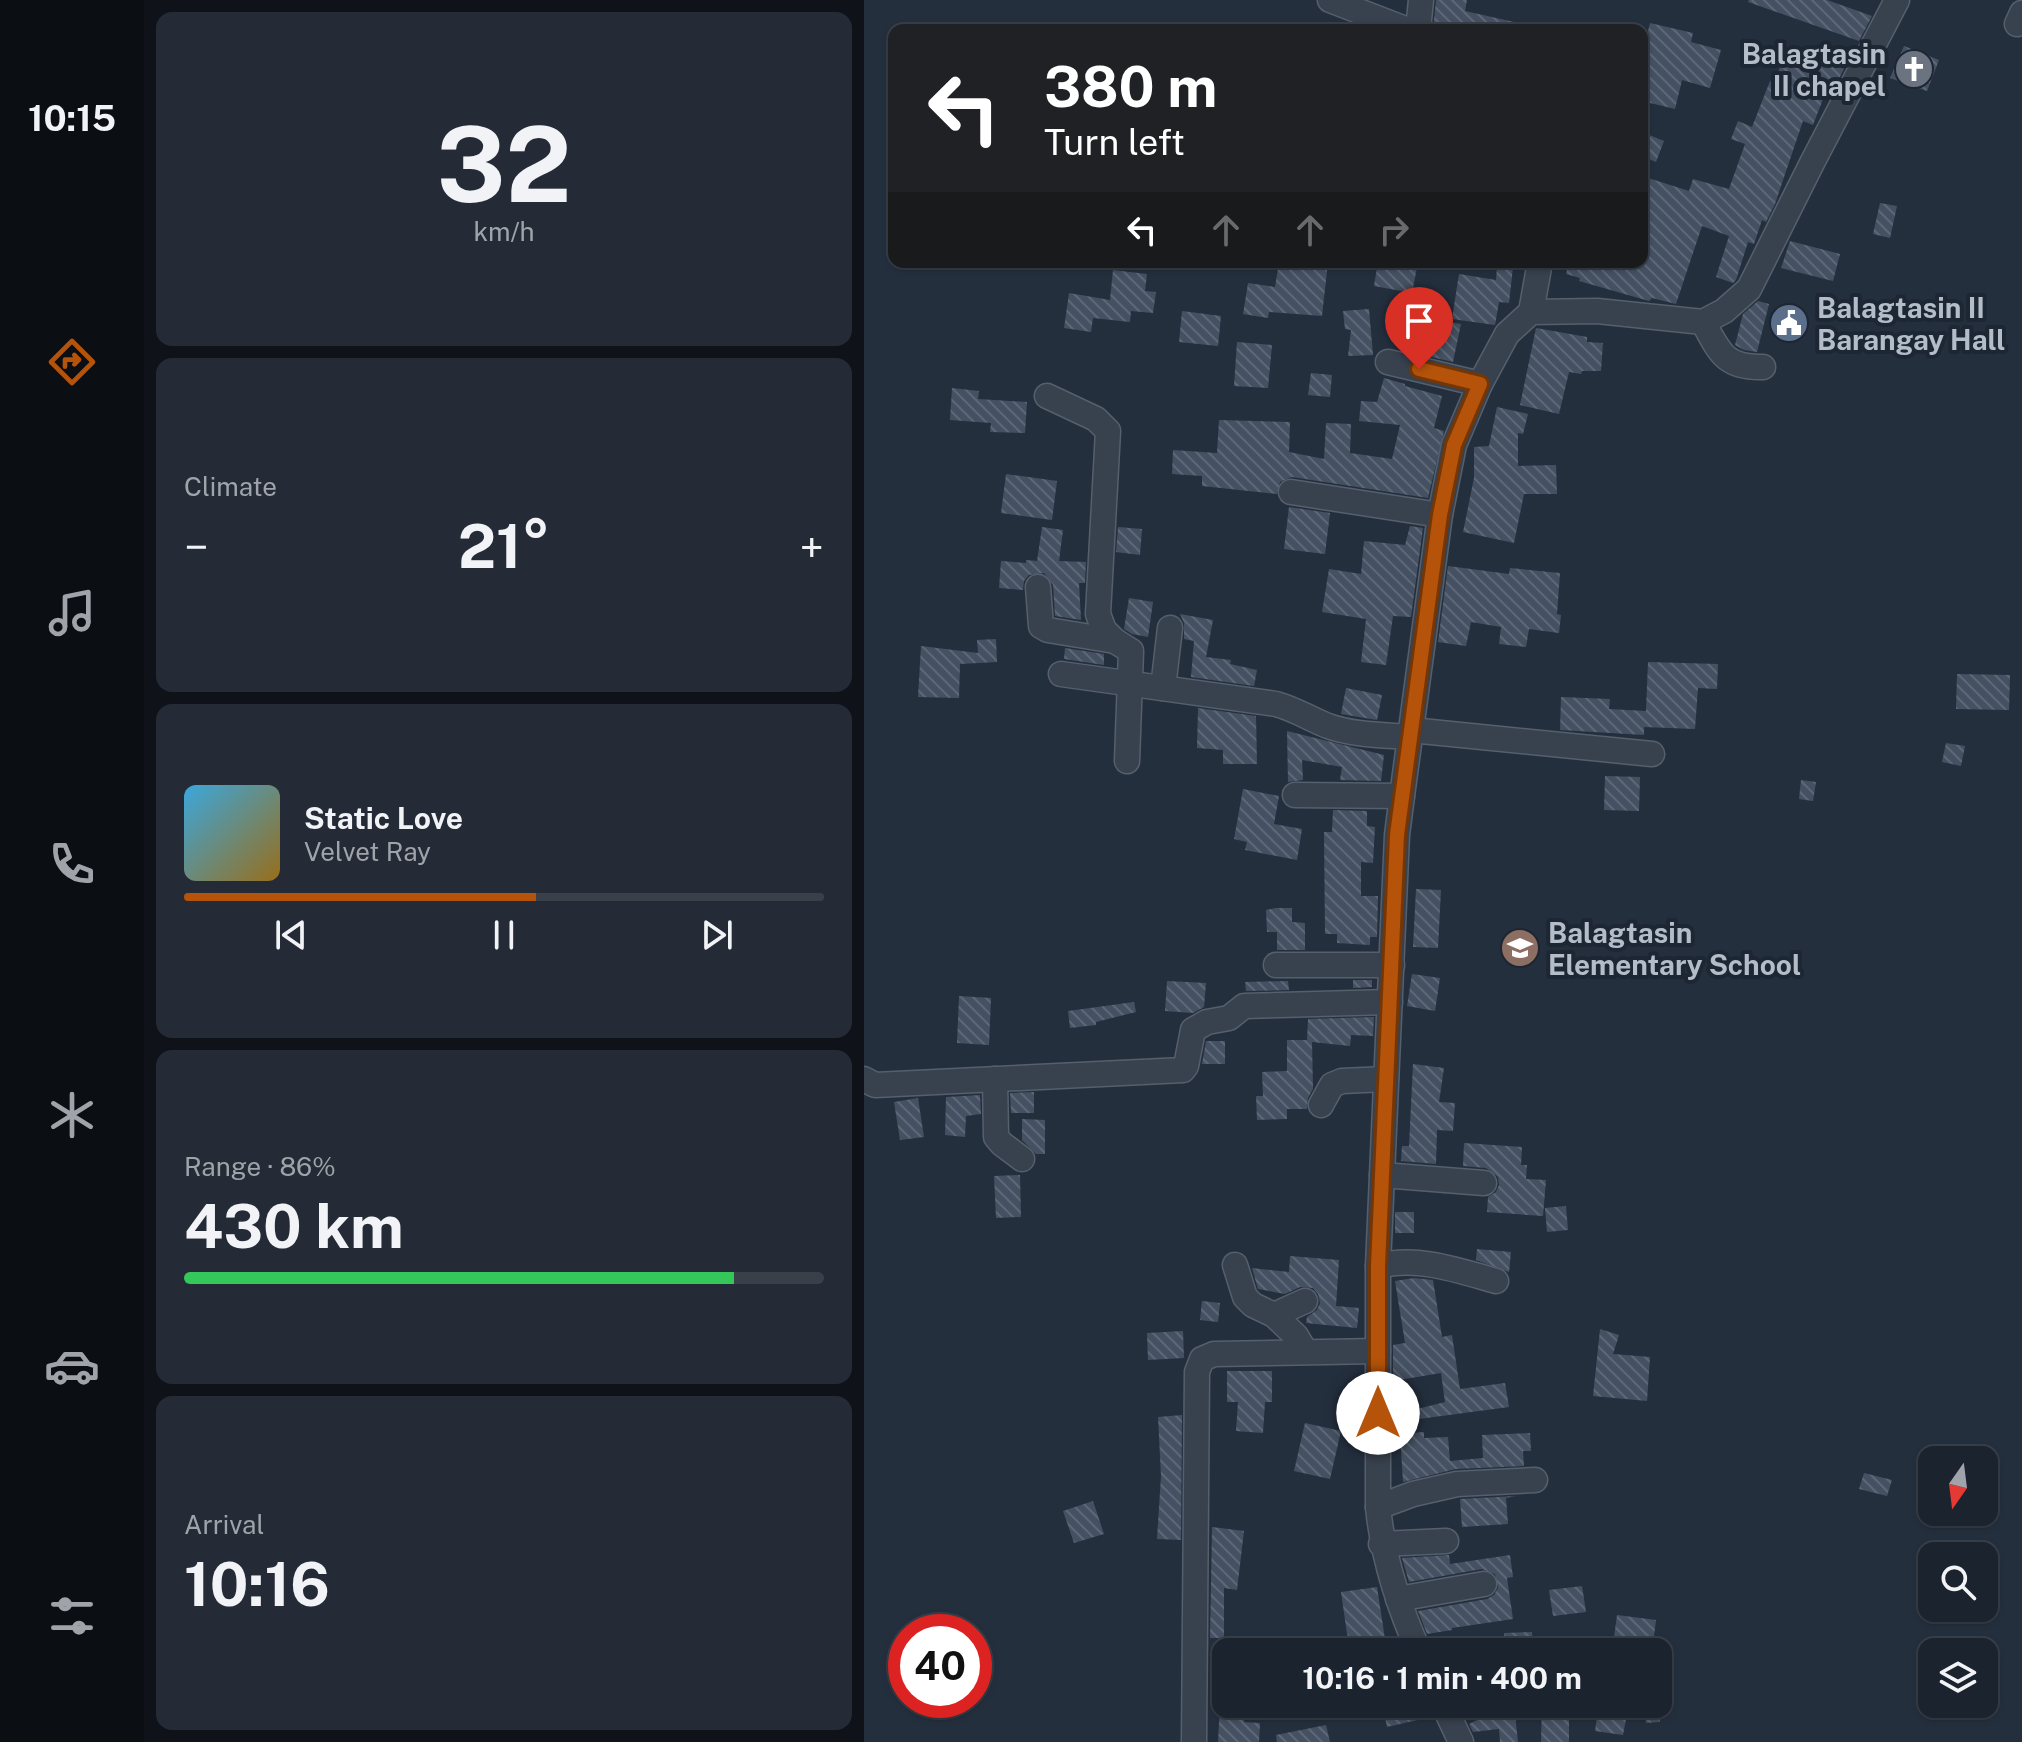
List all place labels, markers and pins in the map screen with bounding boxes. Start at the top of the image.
place label: Balagtasin II chapel [1742,37,1886,102]
church icon: Balagtasin II chapel [1893,48,1935,90]
pin [1385,287,1453,369]
place label: Balagtasin II Barangay Hall [1817,291,2006,356]
public building icon: Balagtasin II Barangay Hall [1768,302,1810,344]
place label: Balagtasin Elementary School [1548,916,1801,981]
school or university icon: Balagtasin Elementary School [1499,927,1541,969]

